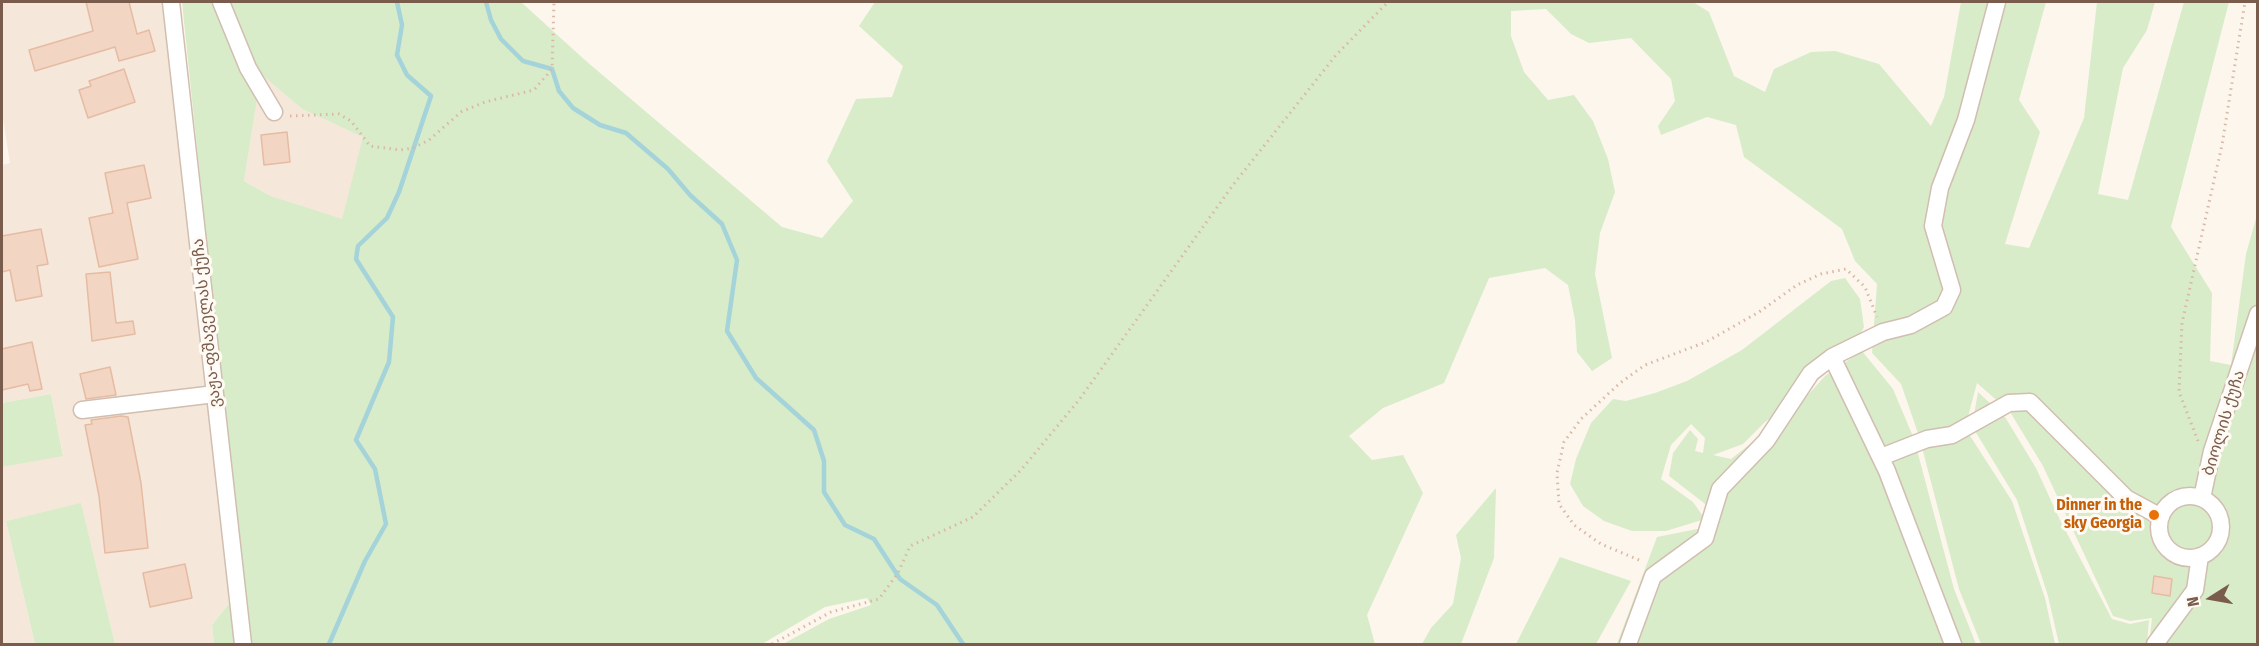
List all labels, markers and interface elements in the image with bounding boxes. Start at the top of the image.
street label: ვაჟა-ფშაველას ქუჩა [189,237,225,409]
street label: ბიოლის ქუჩა [2199,368,2249,478]
place label: Dinner in the sky Georgia [2056,496,2142,534]
marker: Dinner in the sky Georgia [2147,508,2161,522]
north arrow [2181,568,2241,628]
text: N [2183,595,2203,608]

